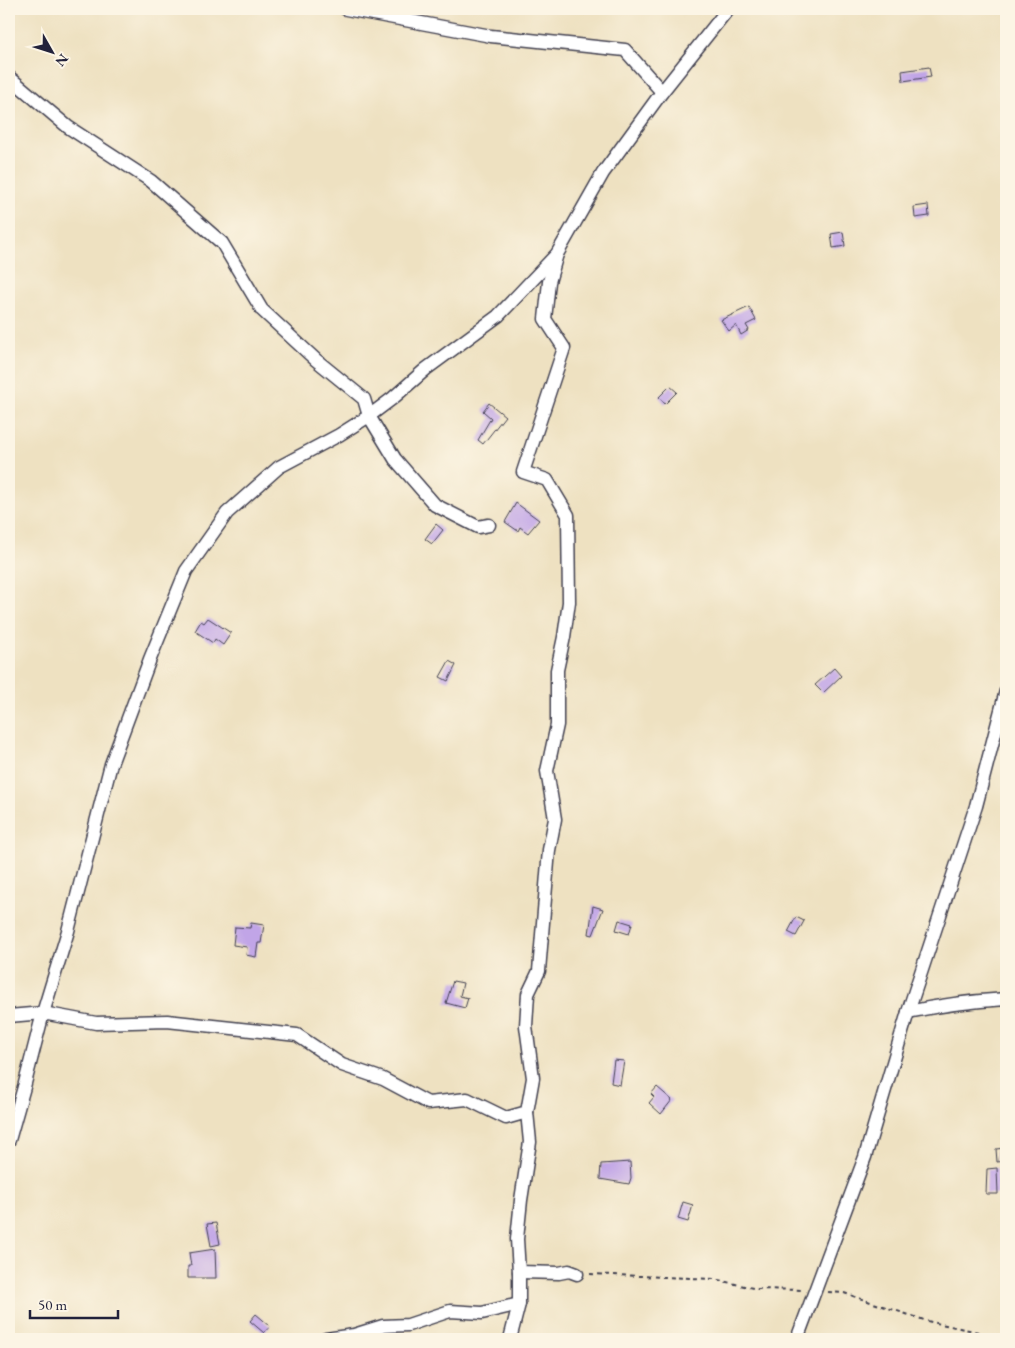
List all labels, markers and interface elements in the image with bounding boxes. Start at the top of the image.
north arrow [28,28,78,78]
text: N [51,50,73,71]
scale bar [30,1288,118,1320]
text: 50 m [38,1295,67,1314]

